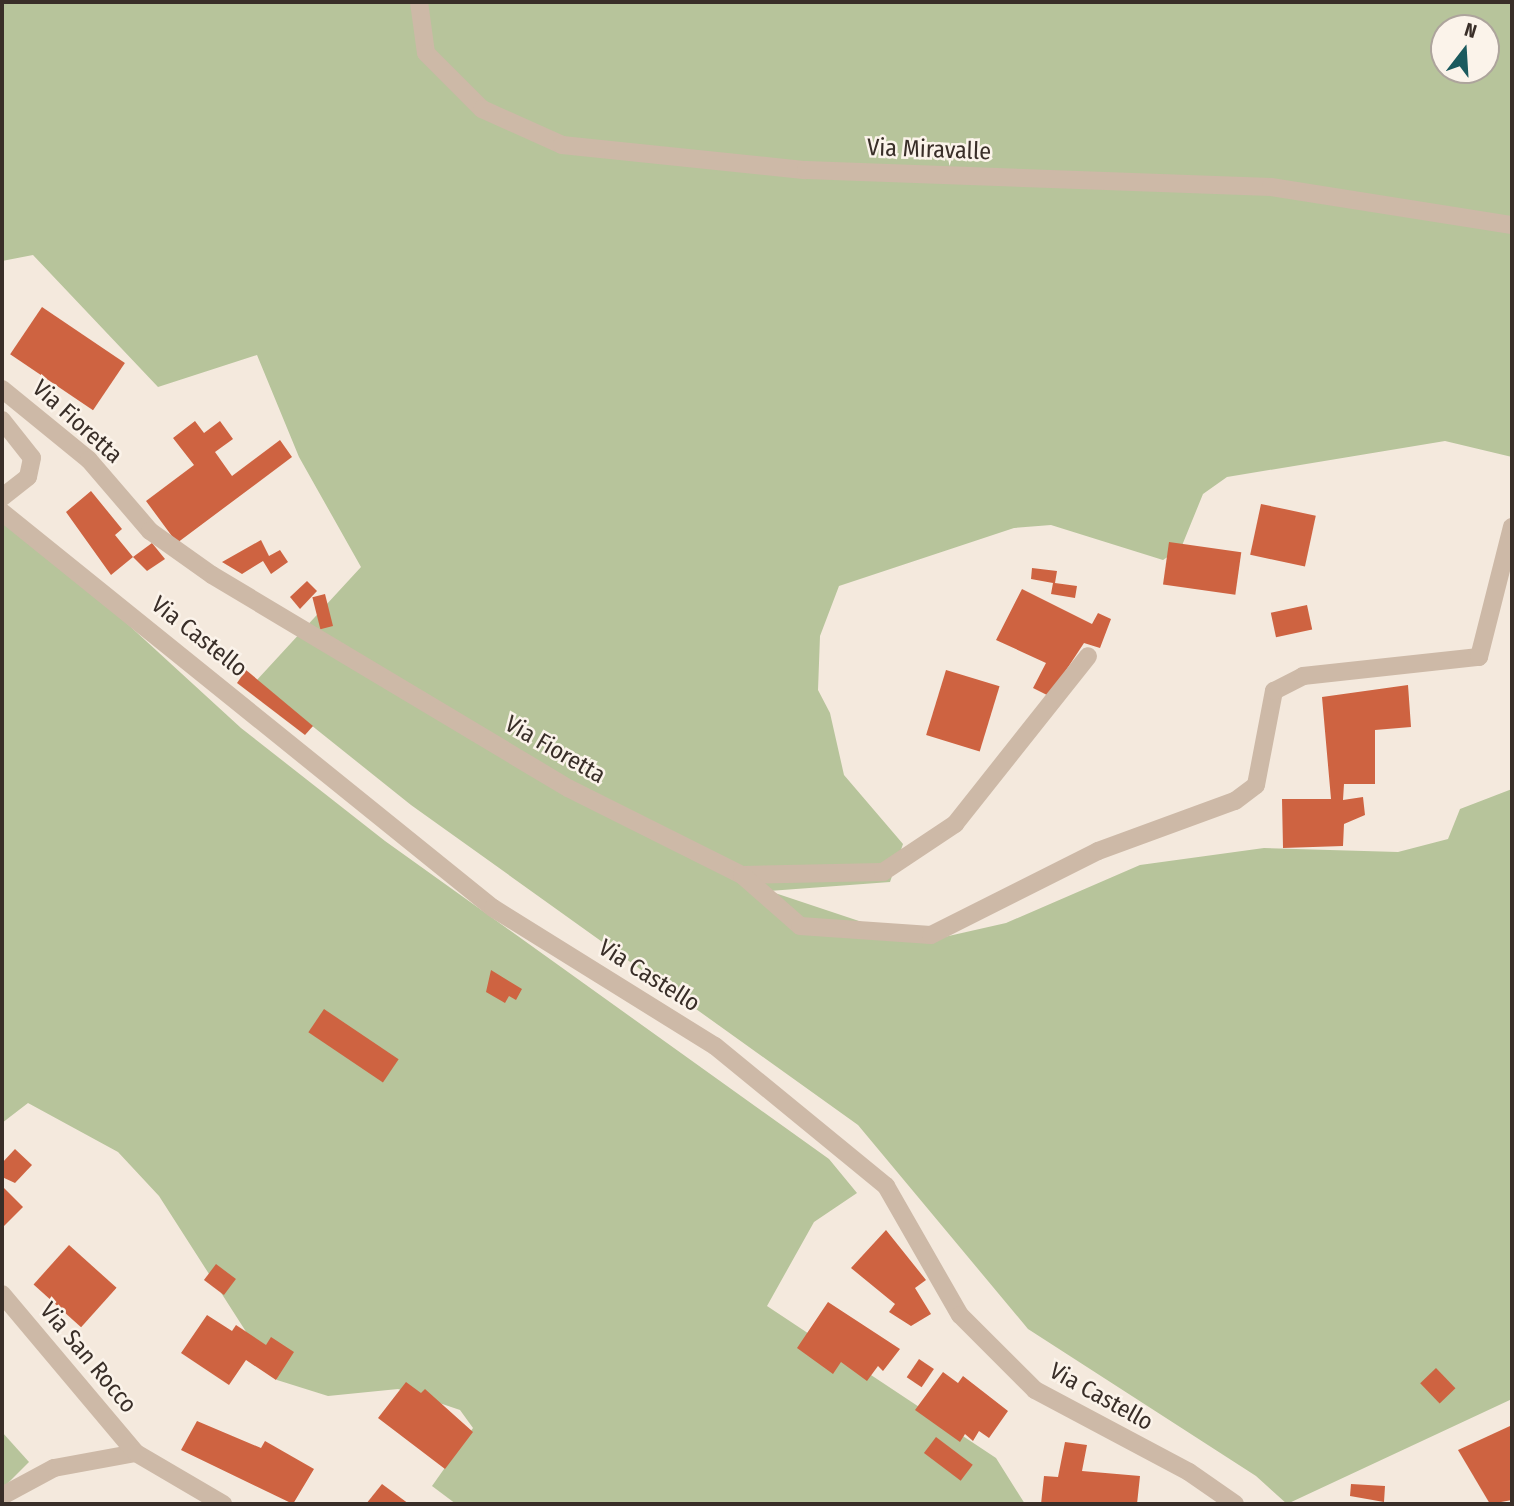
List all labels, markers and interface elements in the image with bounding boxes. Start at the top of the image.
north arrow [1430,14,1500,84]
text: N [1462,18,1480,43]
street label: Via Miravalle [866,133,992,167]
street label: Via Fioretta [26,374,128,470]
street label: Via Castello [145,591,253,683]
street label: Via Fioretta [500,710,610,790]
street label: Via Castello [593,934,705,1018]
street label: Via San Rocco [34,1297,142,1419]
street label: Via Castello [1044,1357,1158,1437]

